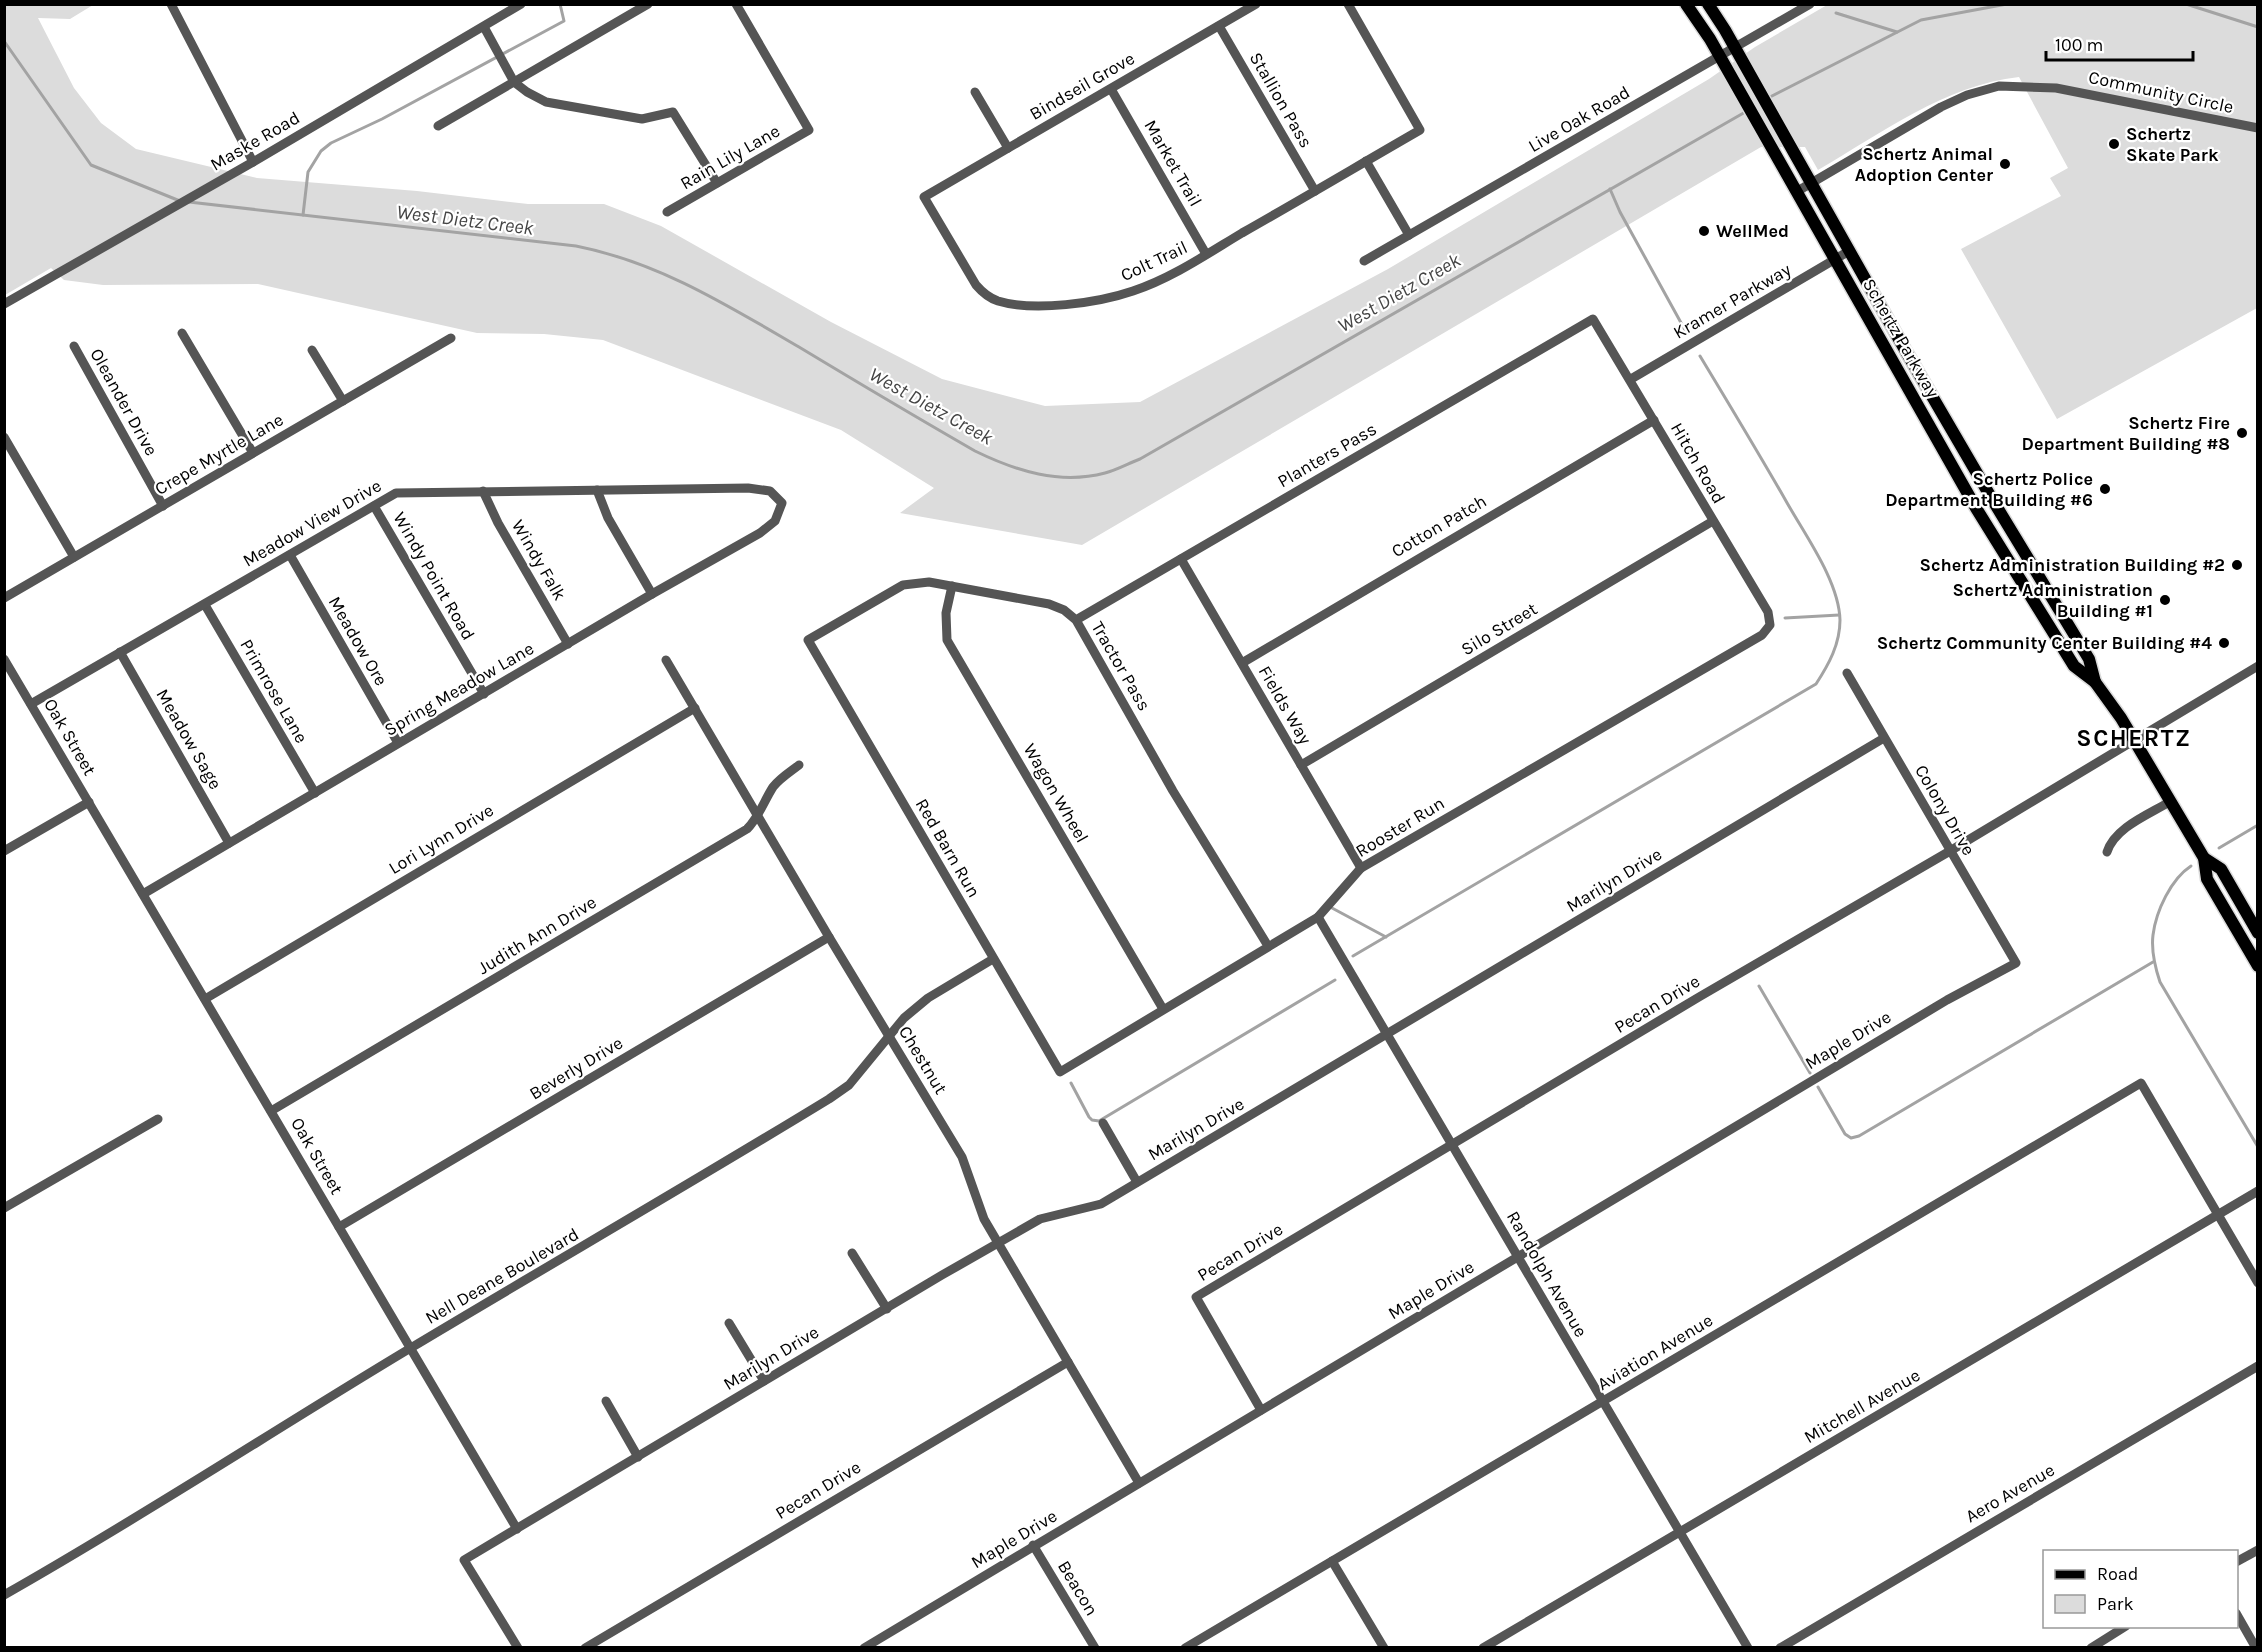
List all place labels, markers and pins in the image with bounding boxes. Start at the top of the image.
place label: Schertz Skate Park [2126,123,2219,166]
marker: Schertz Skate Park [2107,137,2121,151]
place label: Schertz Animal Adoption Center [1855,143,1993,186]
marker: Schertz Animal Adoption Center [1998,157,2012,171]
place label: WellMed [1716,220,1789,242]
marker: WellMed [1697,224,1711,238]
place label: Schertz Fire Department Building #8 [2022,412,2230,455]
marker: Schertz Fire Department Building #8 [2235,426,2249,440]
place label: Schertz Police Department Building #6 [1885,468,2093,511]
marker: Schertz Police Department Building #6 [2098,482,2112,496]
place label: Schertz Administration Building #2 [1919,554,2225,576]
marker: Schertz Administration Building #2 [2230,558,2244,572]
place label: Schertz Administration Building #1 [1953,579,2153,622]
marker: Schertz Administration Building #1 [2158,593,2172,607]
place label: Schertz Community Center Building #4 [1877,632,2212,654]
marker: Schertz Community Center Building #4 [2217,636,2231,650]

